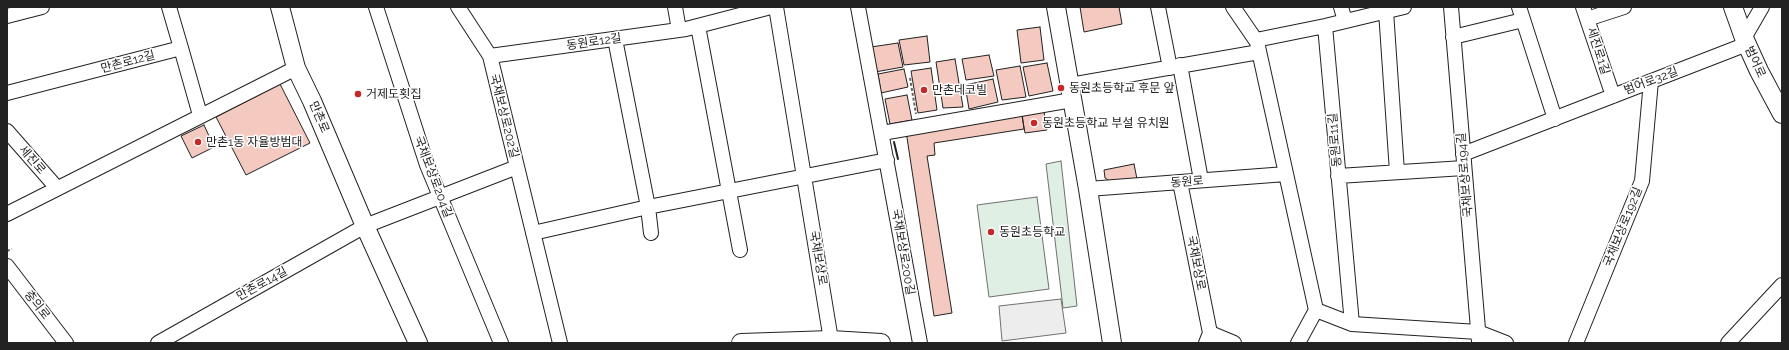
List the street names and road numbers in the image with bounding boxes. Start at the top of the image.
street label: 세진로1길 [1584,25,1612,77]
street label: 동원로12길 [565,31,623,53]
street label: 범어로 [1741,44,1769,80]
street label: 만촌로12길 [99,48,157,76]
street label: 범어로32길 [1622,64,1680,98]
street label: 국채보상로202길 [487,72,521,160]
street label: 만촌로 [306,99,332,135]
street label: 동원로11길 [1325,112,1345,168]
street label: 국채보상로194길 [1454,132,1476,218]
street label: 국채보상로204길 [411,134,455,220]
street label: 세진로 [16,143,48,177]
street label: 동원로 [1170,174,1204,190]
street label: 국채보상로192길 [1600,185,1646,269]
street label: 국채보상로200길 [888,208,918,296]
street label: 국채보상로 [806,230,830,286]
street label: 국채보상로 [1184,235,1208,291]
street label: 만촌로14길 [234,264,290,304]
street label: 충의로 [21,288,53,322]

